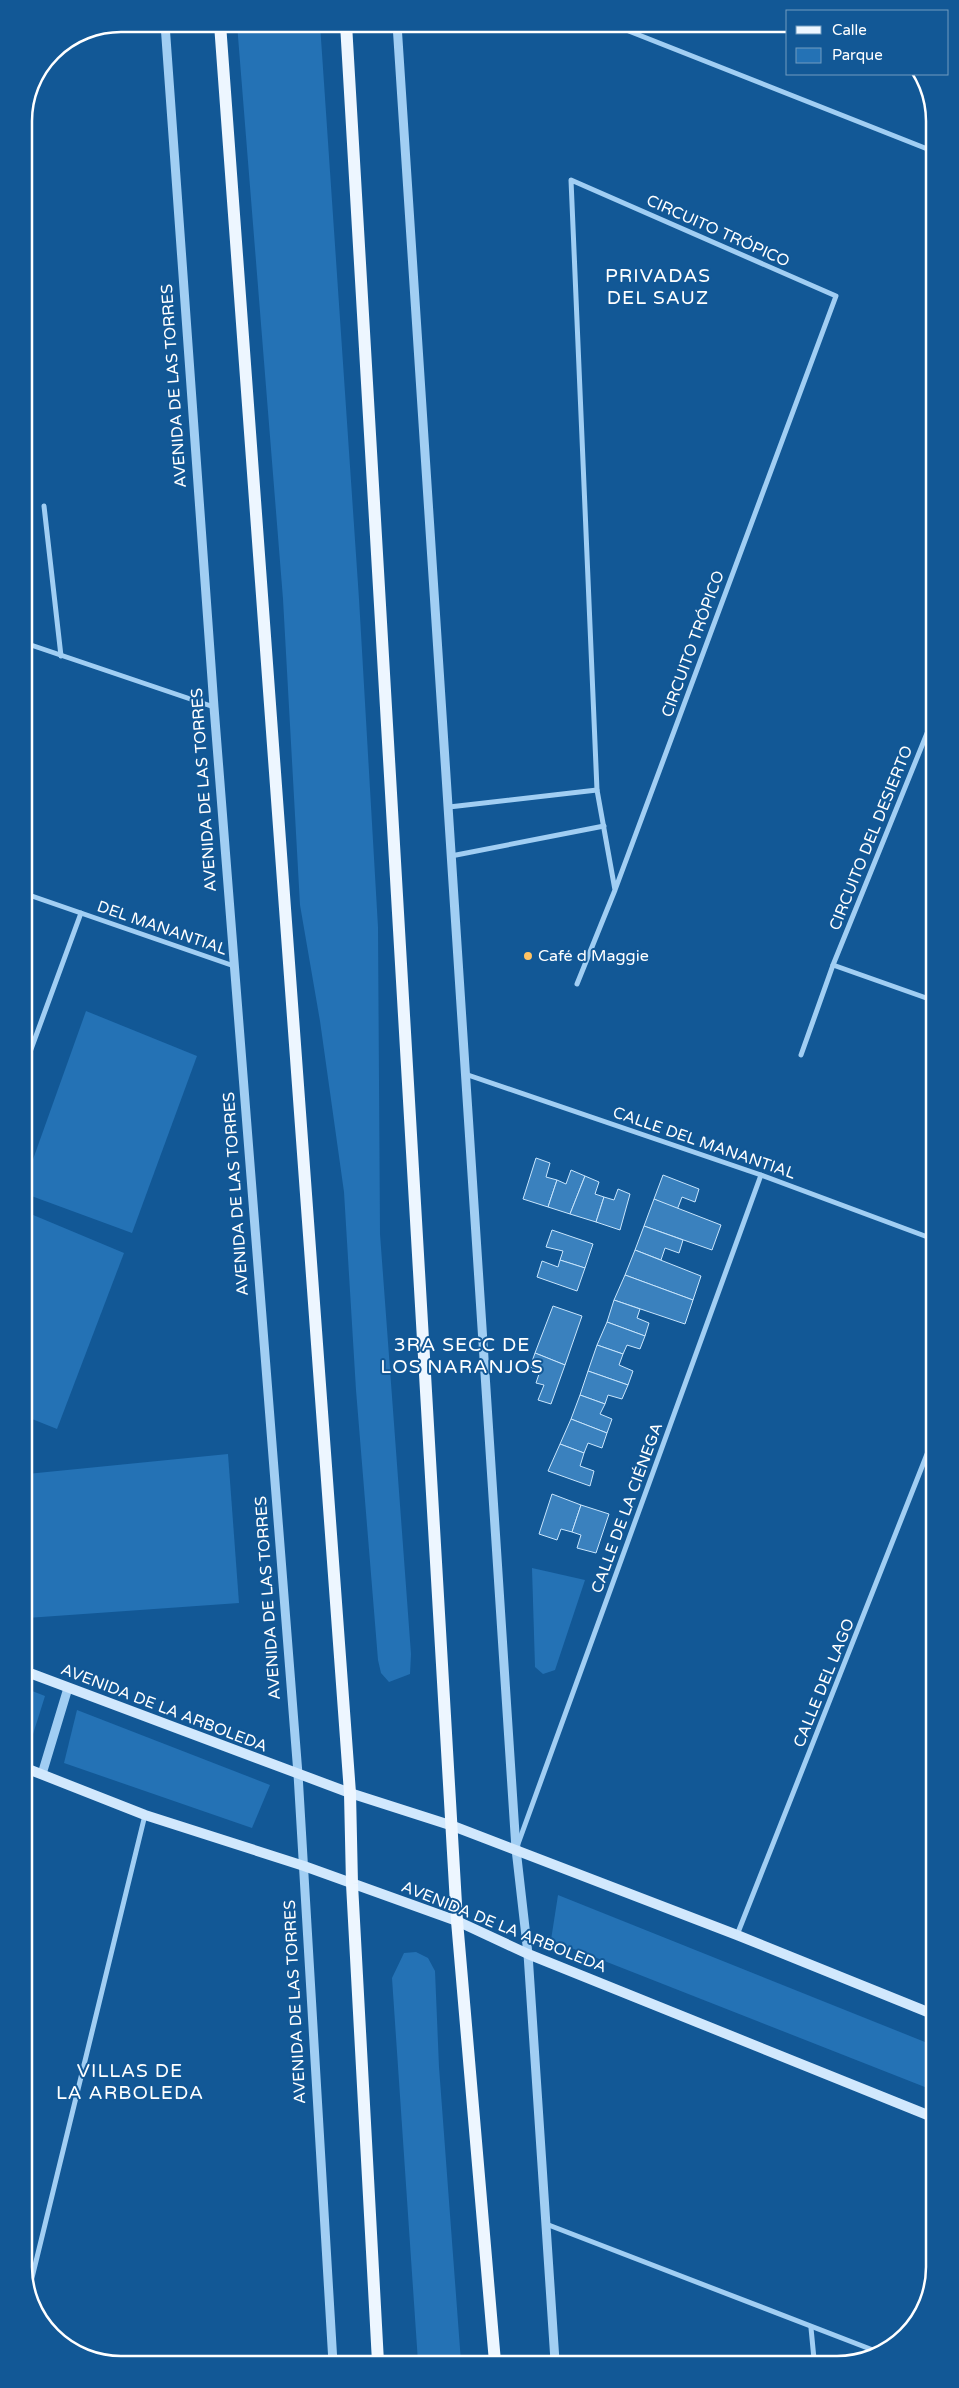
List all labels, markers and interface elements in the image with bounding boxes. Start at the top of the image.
legend [786,10,949,75]
text: Calle [832,21,867,39]
text: Parque [832,46,883,64]
street label: CIRCUITO TRÓPICO [643,190,793,272]
district label: PRIVADAS DEL SAUZ [605,265,711,309]
street label: AVENIDA DE LAS TORRES [157,283,191,489]
street label: CIRCUITO TRÓPICO [657,568,729,720]
street label: AVENIDA DE LAS TORRES [187,687,221,893]
street label: CIRCUITO DEL DESIERTO [825,743,917,933]
street label: DEL MANANTIAL [94,896,230,960]
place label: Café d Maggie [538,946,649,966]
marker: Café d Maggie [522,950,534,962]
street label: AVENIDA DE LAS TORRES [219,1091,253,1297]
street label: CALLE DEL MANANTIAL [610,1102,798,1184]
district label: 3RA SECC DE LOS NARANJOS [380,1334,544,1378]
street label: CALLE DE LA CIÉNEGA [587,1420,667,1596]
street label: AVENIDA DE LAS TORRES [251,1495,285,1701]
street label: CALLE DEL LAGO [789,1616,859,1750]
street label: AVENIDA DE LA ARBOLEDA [58,1659,270,1757]
street label: AVENIDA DE LA ARBOLEDA [398,1877,610,1977]
street label: AVENIDA DE LAS TORRES [280,1899,310,2105]
district label: VILLAS DE LA ARBOLEDA [56,2060,204,2104]

